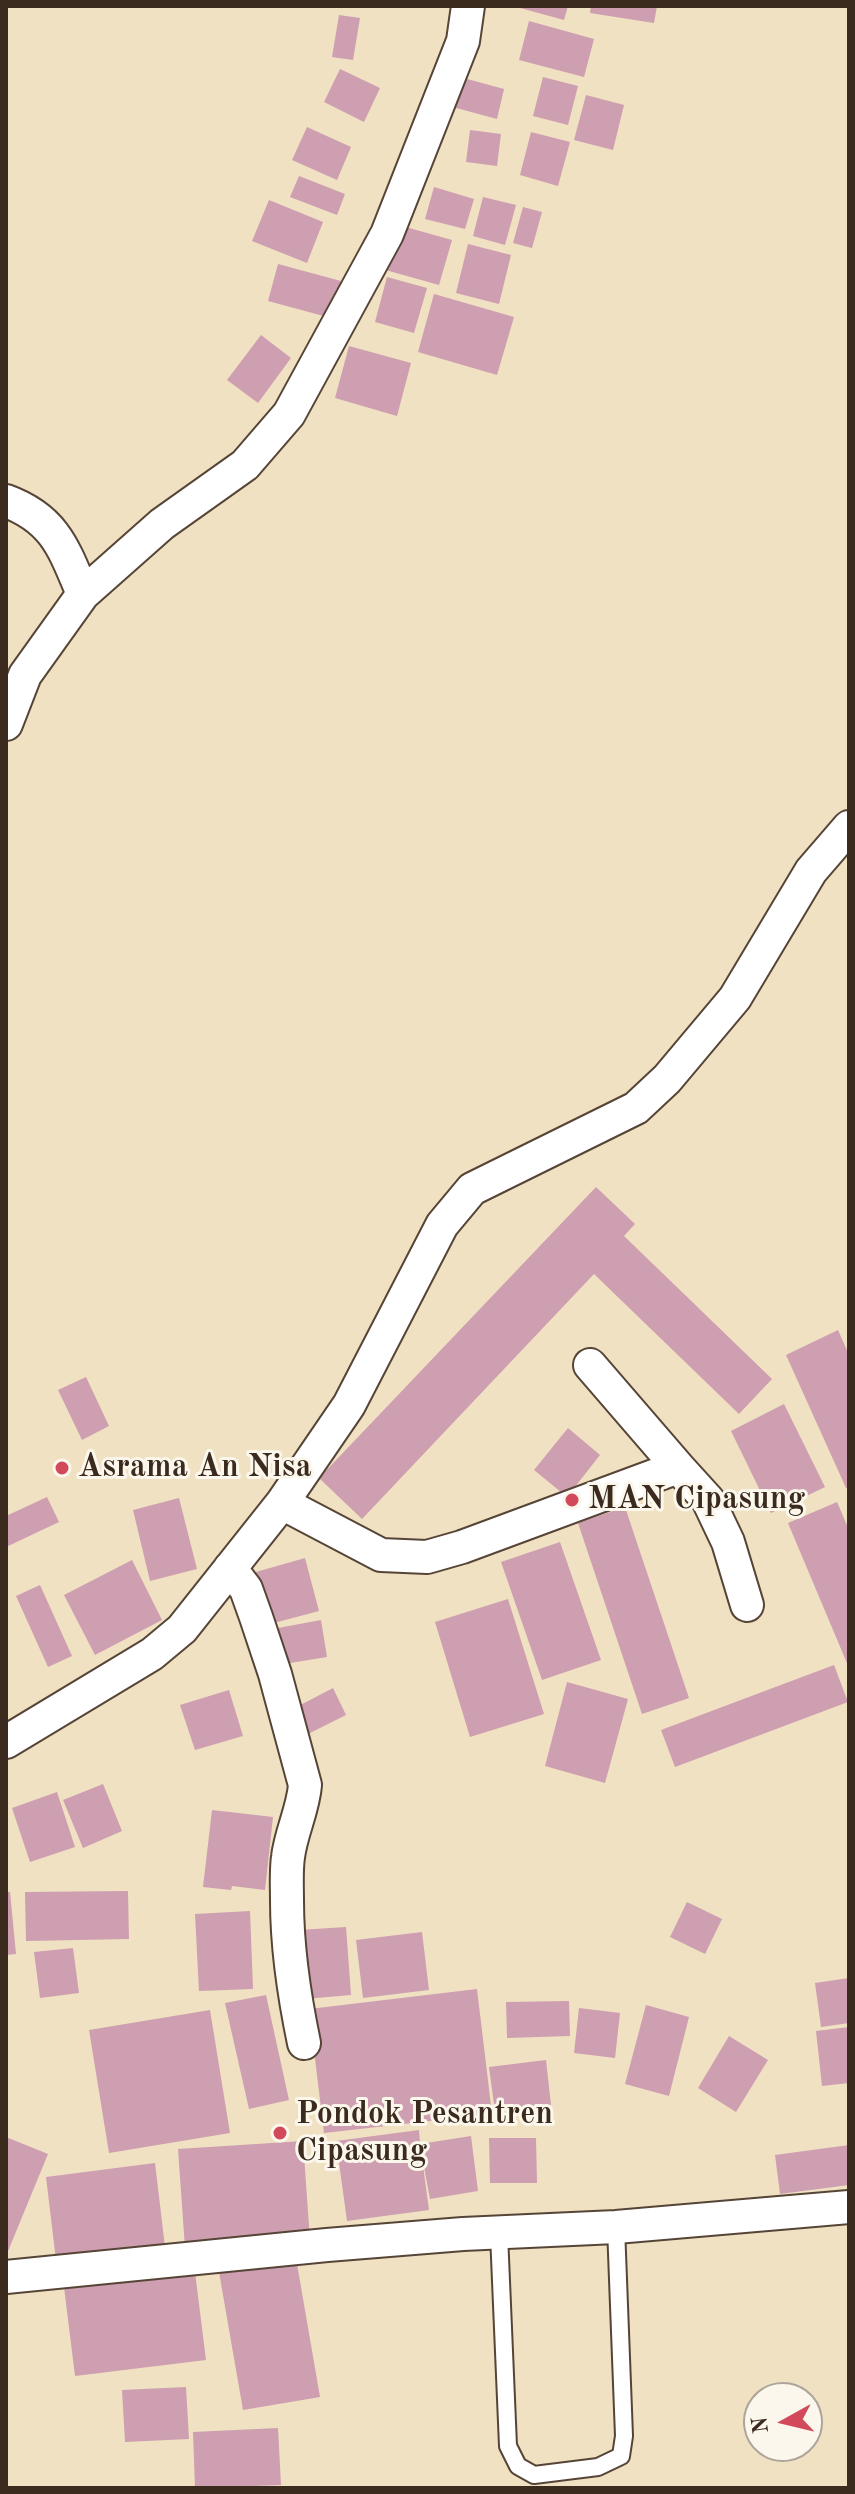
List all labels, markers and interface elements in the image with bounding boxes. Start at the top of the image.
place label: Asrama An Nisa [78,1449,312,1487]
marker: Asrama An Nisa [53,1459,71,1477]
place label: MAN Cipasung [588,1481,805,1519]
marker: MAN Cipasung [563,1491,581,1509]
place label: Pondok Pesantren Cipasung [296,2096,553,2171]
marker: Pondok Pesantren Cipasung [271,2124,289,2142]
north arrow [743,2382,823,2462]
text: N [749,2415,773,2435]

